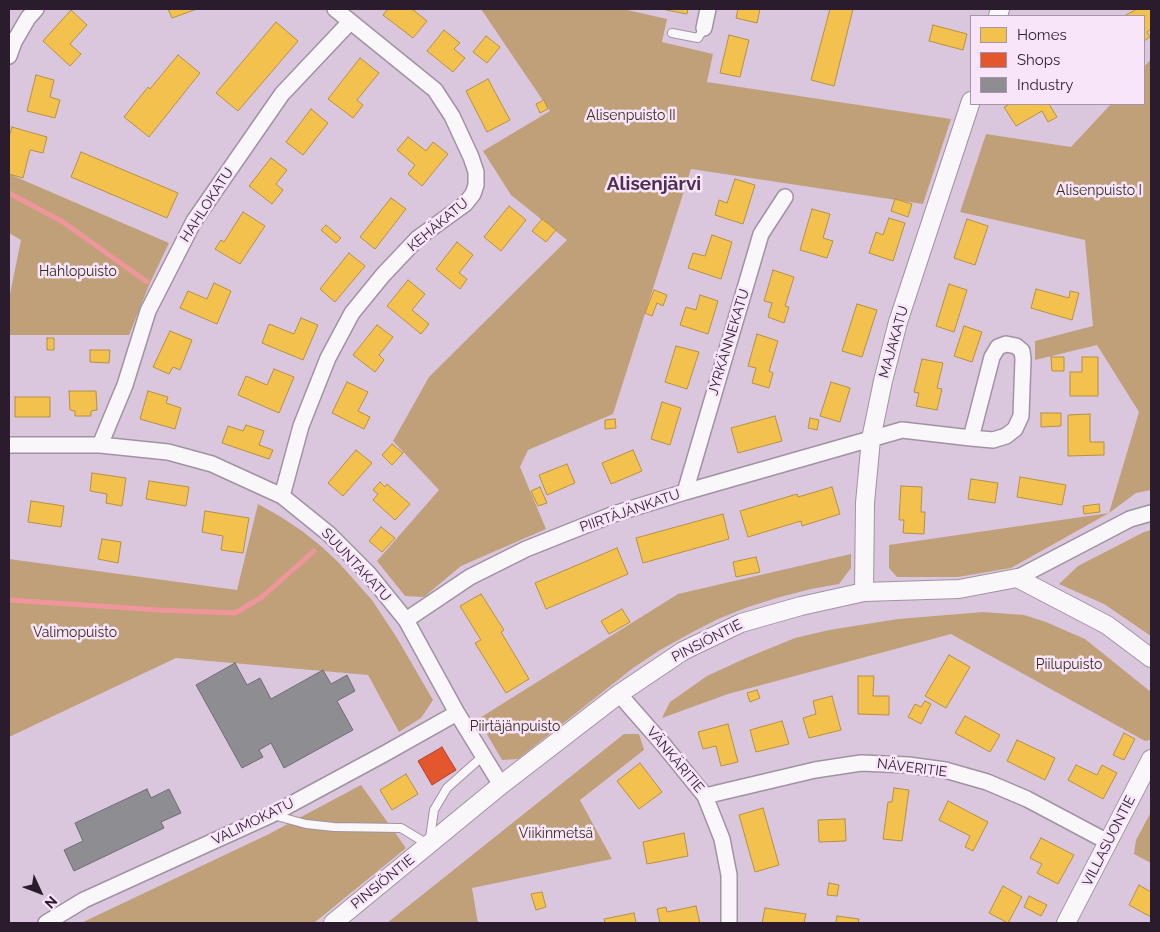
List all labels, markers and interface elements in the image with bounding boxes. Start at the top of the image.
legend [970,15,1145,105]
text: Homes [1017,26,1067,44]
text: Shops [1017,51,1060,69]
text: Industry [1017,76,1073,94]
park label: Alisenpuisto II [586,108,676,124]
street label: HAHLOKATU [177,165,237,245]
district label: Alisenjärvi [607,173,701,195]
park label: Alisenpuisto I [1056,183,1142,199]
street label: KEHÄKATU [404,195,472,255]
park label: Hahlopuisto [39,264,117,280]
street label: JYRKÄNNEKATU [705,287,753,397]
street label: MAJAKATU [876,304,912,380]
street label: PIIRTÄJÄNKATU [578,486,682,536]
street label: SUUNTAKATU [318,525,394,605]
street label: PINSIÖNTIE [669,616,745,666]
park label: Valimopuisto [33,625,117,641]
park label: Piilupuisto [1036,657,1102,673]
park label: Piirtäjänpuisto [470,719,560,735]
street label: VÄNKÄRITIE [643,724,707,796]
street label: NÄVERITIE [876,755,948,781]
street label: VILLASUONTIE [1079,793,1139,889]
street label: VALIMOKATU [209,795,297,849]
park label: Viikinmetsä [519,826,593,842]
street label: PINSIÖNTIE [348,851,418,913]
north arrow [15,867,65,917]
text: N [41,893,60,912]

